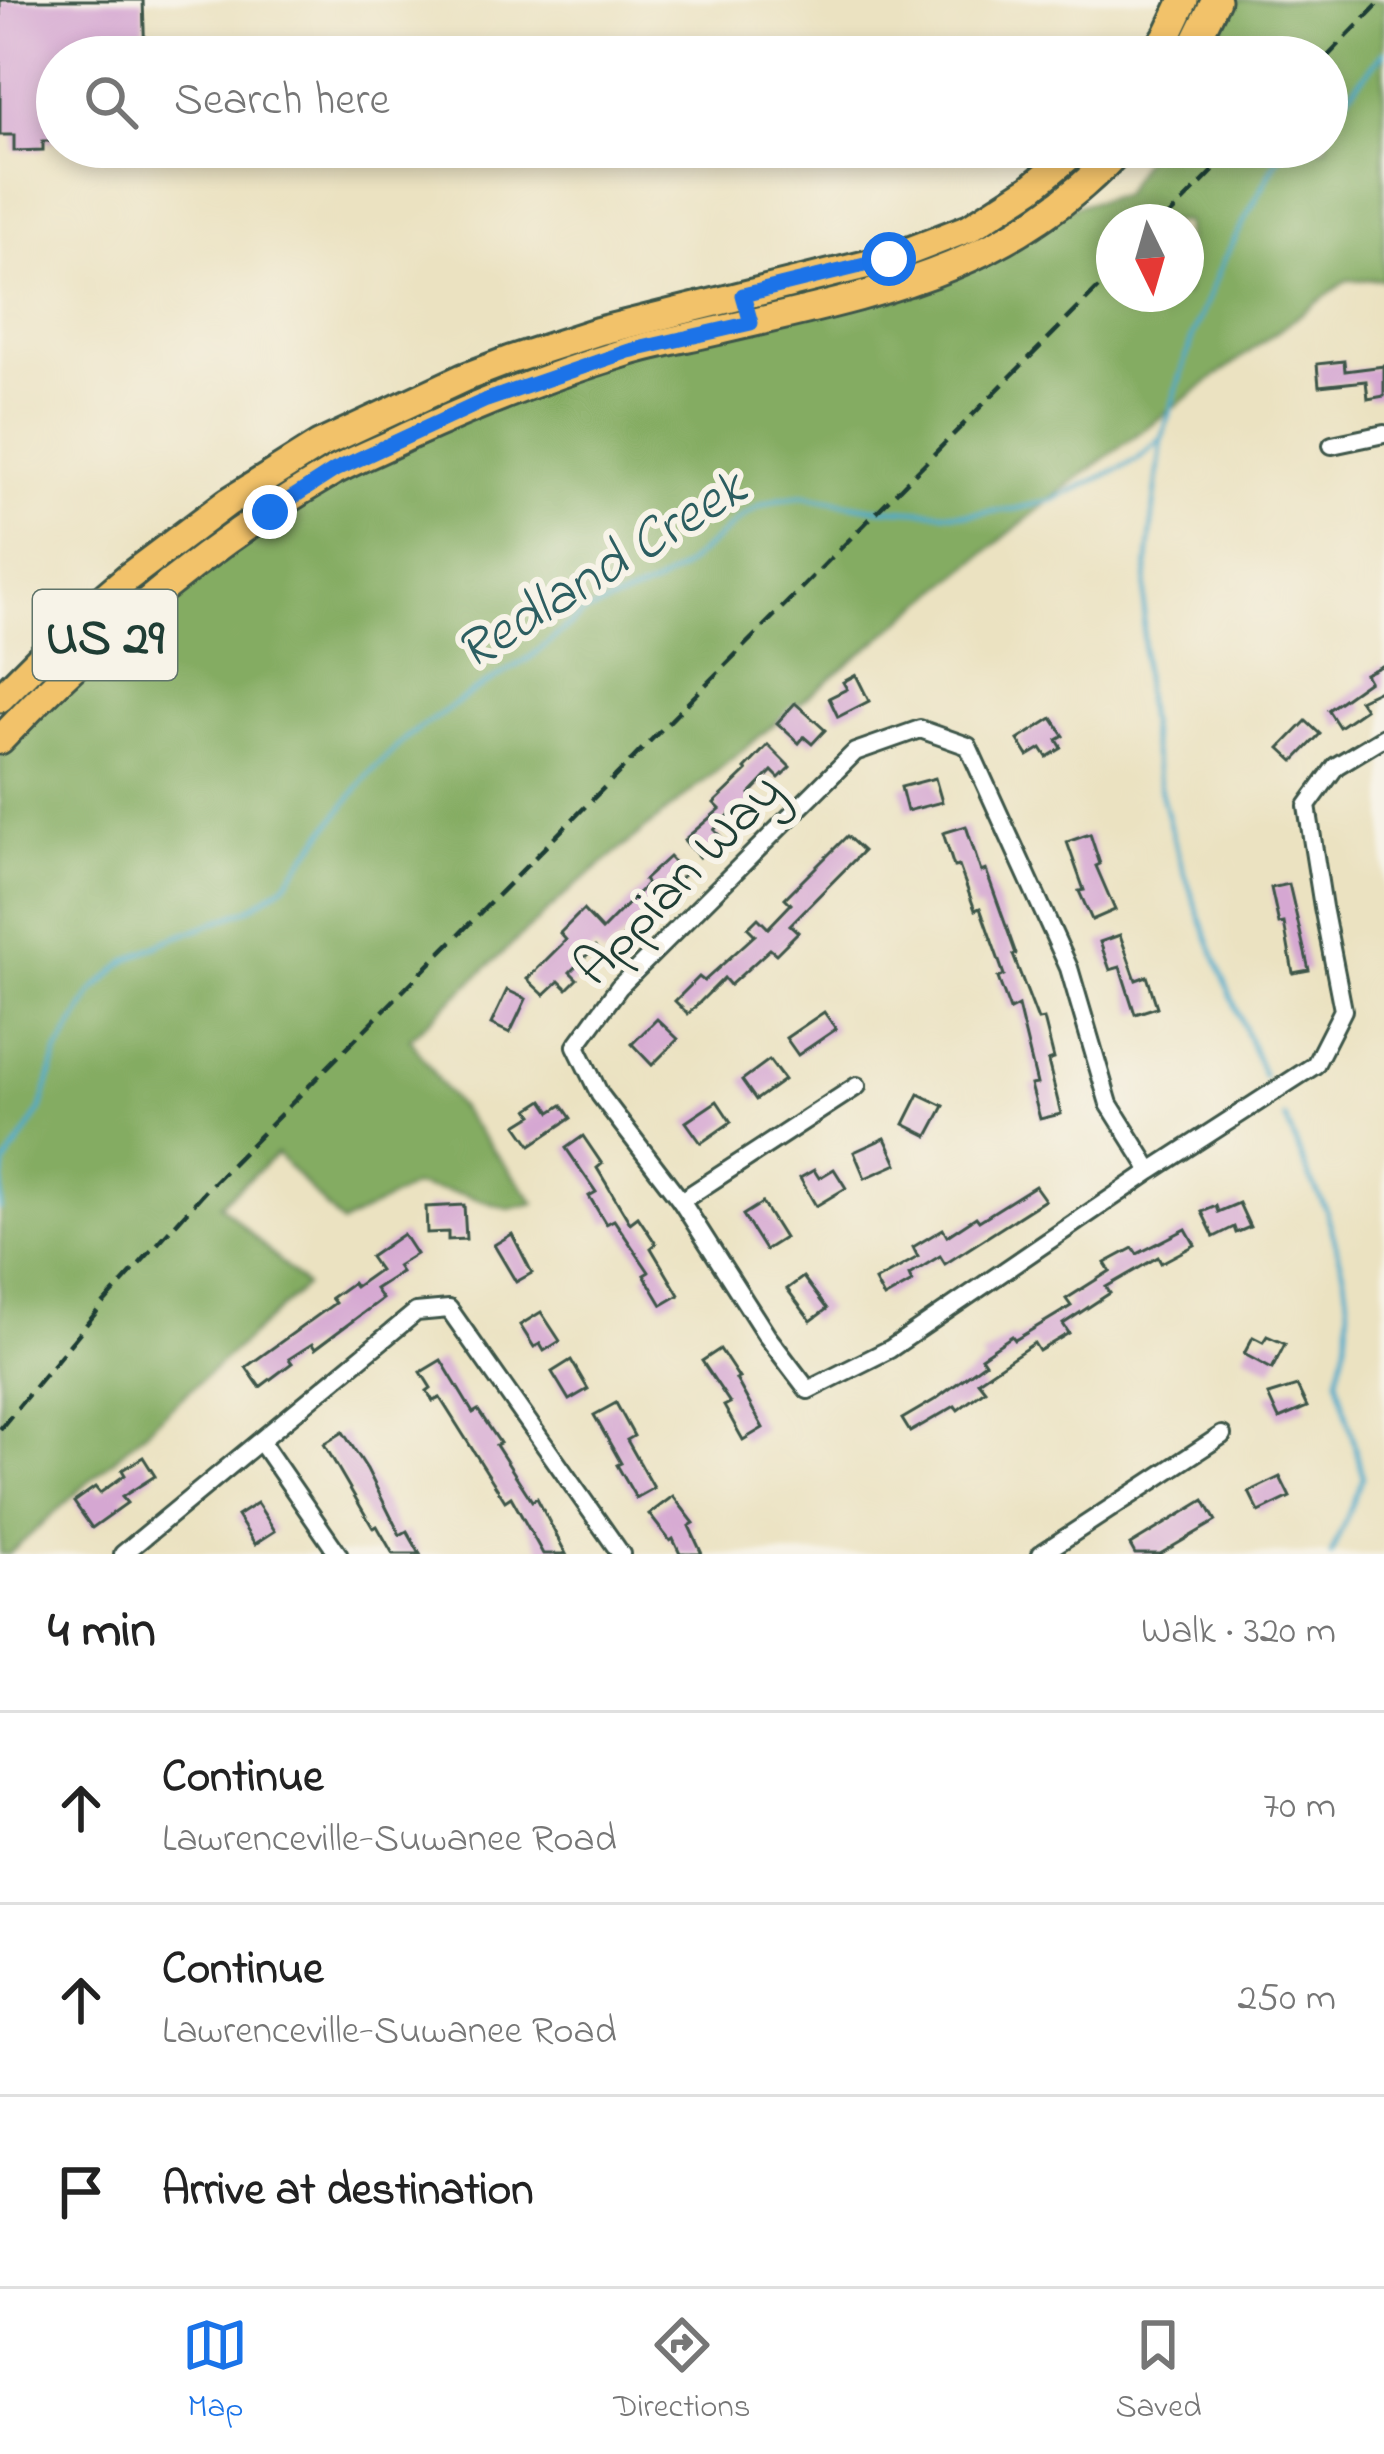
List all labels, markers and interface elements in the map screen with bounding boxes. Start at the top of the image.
search box [36,36,1348,168]
icon: search [78,69,144,135]
text: Search here [174,69,390,135]
north arrow [1096,204,1204,312]
route start [862,232,916,286]
water label: Redland Creek [441,449,766,695]
route end [243,485,297,539]
road number: US 29 [33,590,177,680]
street label: Appian Way [558,756,803,1006]
text: 4 min [48,1595,156,1670]
text: Walk · 320 m [1141,1604,1336,1661]
text: Continue [162,1746,323,1812]
icon: ahead [48,1775,114,1841]
text: 70 m [1263,1779,1336,1836]
text: Lawrenceville-Suwanee Road [162,1812,617,1869]
text: Continue [162,1938,323,2004]
icon: ahead [48,1967,114,2033]
text: 250 m [1237,1971,1336,2028]
text: Lawrenceville-Suwanee Road [162,2004,617,2061]
icon: arrive [48,2159,114,2225]
text: Arrive at destination [162,2159,533,2225]
tab: Map [182,2312,248,2432]
tab: Directions [613,2312,751,2432]
tab: Saved [1115,2312,1202,2432]

